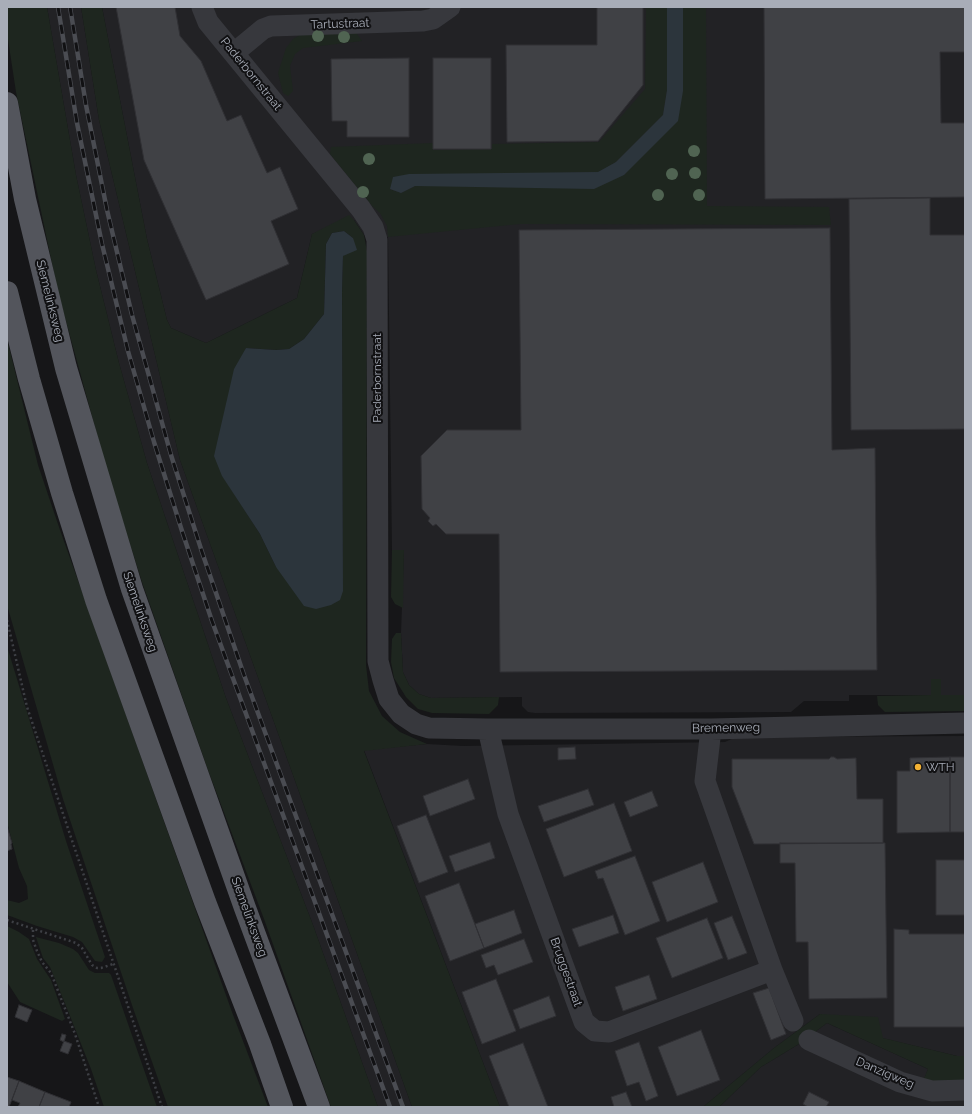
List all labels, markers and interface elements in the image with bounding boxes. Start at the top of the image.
street label: Tartustraat [310,16,370,32]
street label: Paderbornstraat [217,35,285,113]
street label: Siemelinksweg [33,259,67,343]
street label: Paderbornstraat [370,333,384,423]
street label: Siemelinksweg [120,570,160,654]
street label: Bremenweg [692,720,760,736]
place label: WTH [926,760,955,774]
marker: WTH [913,762,923,772]
street label: Siemelinksweg [228,875,270,959]
street label: Bruggestraat [547,936,585,1008]
street label: Danzigweg [854,1054,916,1092]

